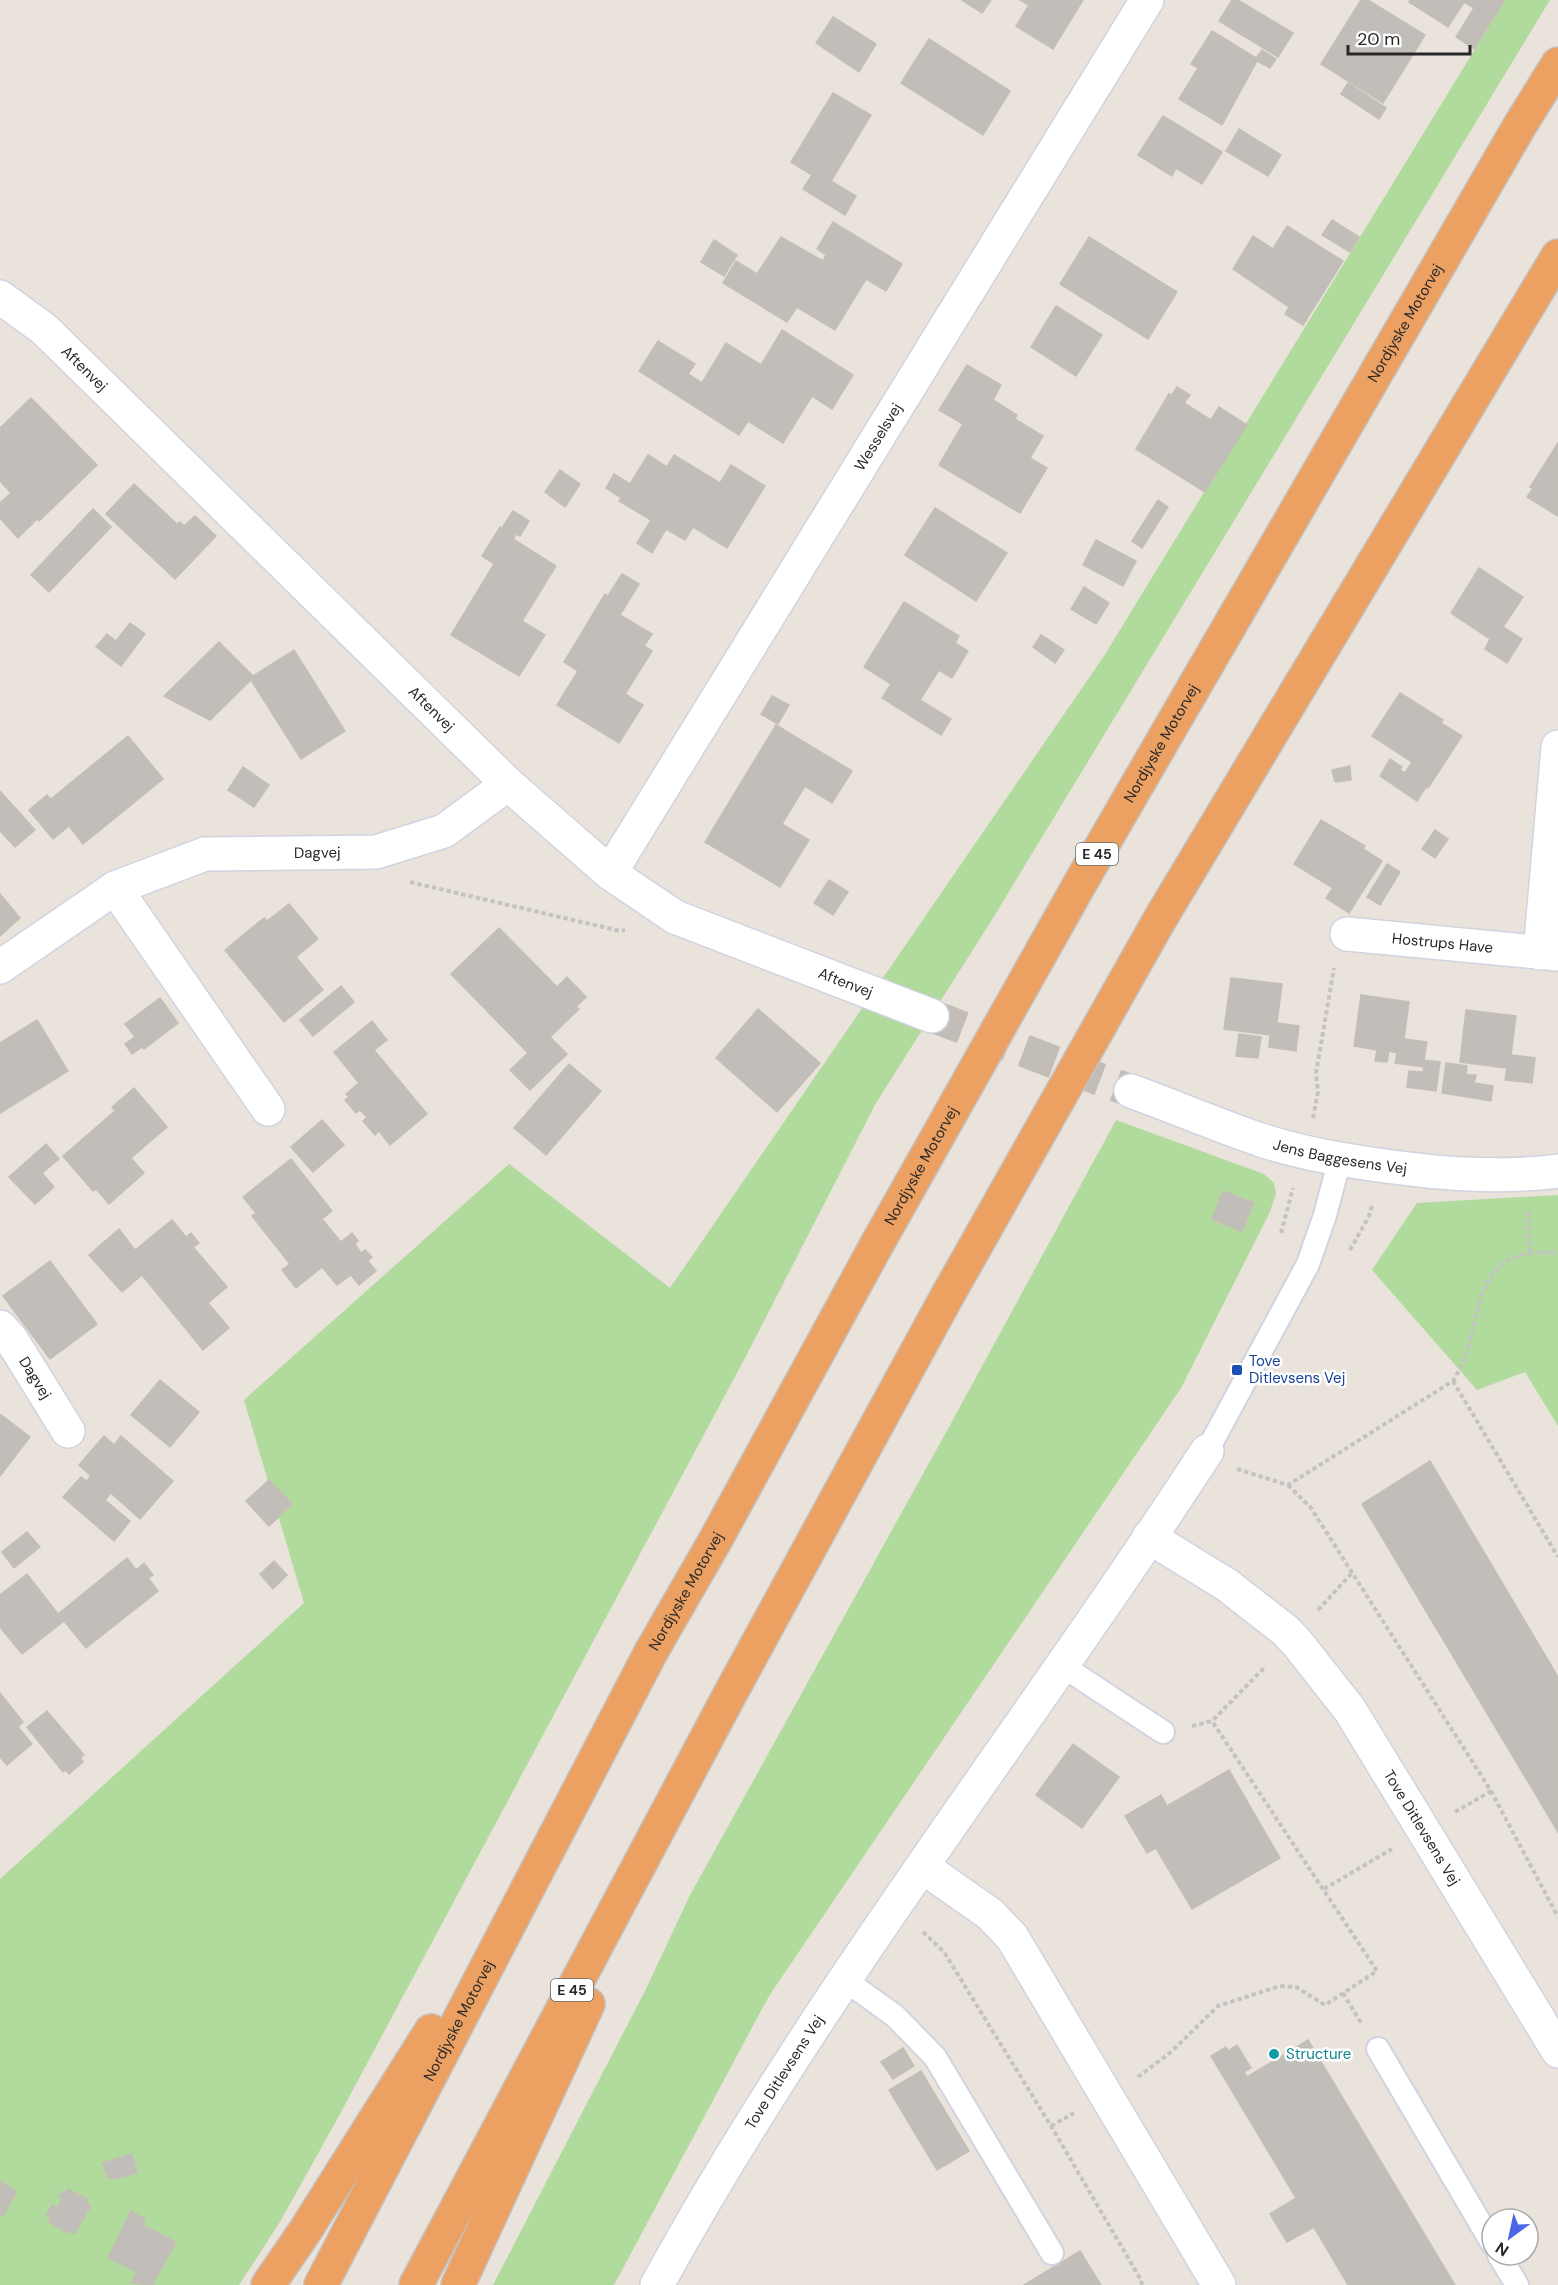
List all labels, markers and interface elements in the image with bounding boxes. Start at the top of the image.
scale bar [1348,18,1470,56]
text: 20 m [1357,27,1400,51]
street label: Nordjyske Motorvej [1363,260,1447,386]
street label: Aftenvej [57,341,112,396]
street label: Wesselsvej [850,399,907,475]
street label: Nordjyske Motorvej [1119,681,1203,806]
street label: Aftenvej [404,682,459,736]
street label: Dagvej [294,842,341,863]
road number: E 45 [1076,843,1118,865]
street label: Hostrups Have [1391,928,1494,958]
street label: Aftenvej [815,963,876,1002]
street label: Nordjyske Motorvej [880,1103,963,1229]
street label: Jens Baggesens Vej [1271,1134,1408,1179]
place label: Tove Ditlevsens Vej [1249,1351,1345,1388]
street label: Dagvej [14,1353,56,1403]
marker: Tove Ditlevsens Vej [1230,1363,1244,1377]
street label: Nordjyske Motorvej [644,1528,728,1654]
street label: Tove Ditlevsens Vej [1379,1766,1465,1889]
street label: Nordjyske Motorvej [419,1957,499,2085]
road number: E 45 [551,1979,593,2001]
street label: Tove Ditlevsens Vej [740,2011,828,2133]
place label: Structure [1286,2044,1351,2064]
marker: Structure [1267,2047,1281,2061]
north arrow [1480,2207,1540,2267]
text: N [1491,2237,1513,2261]

